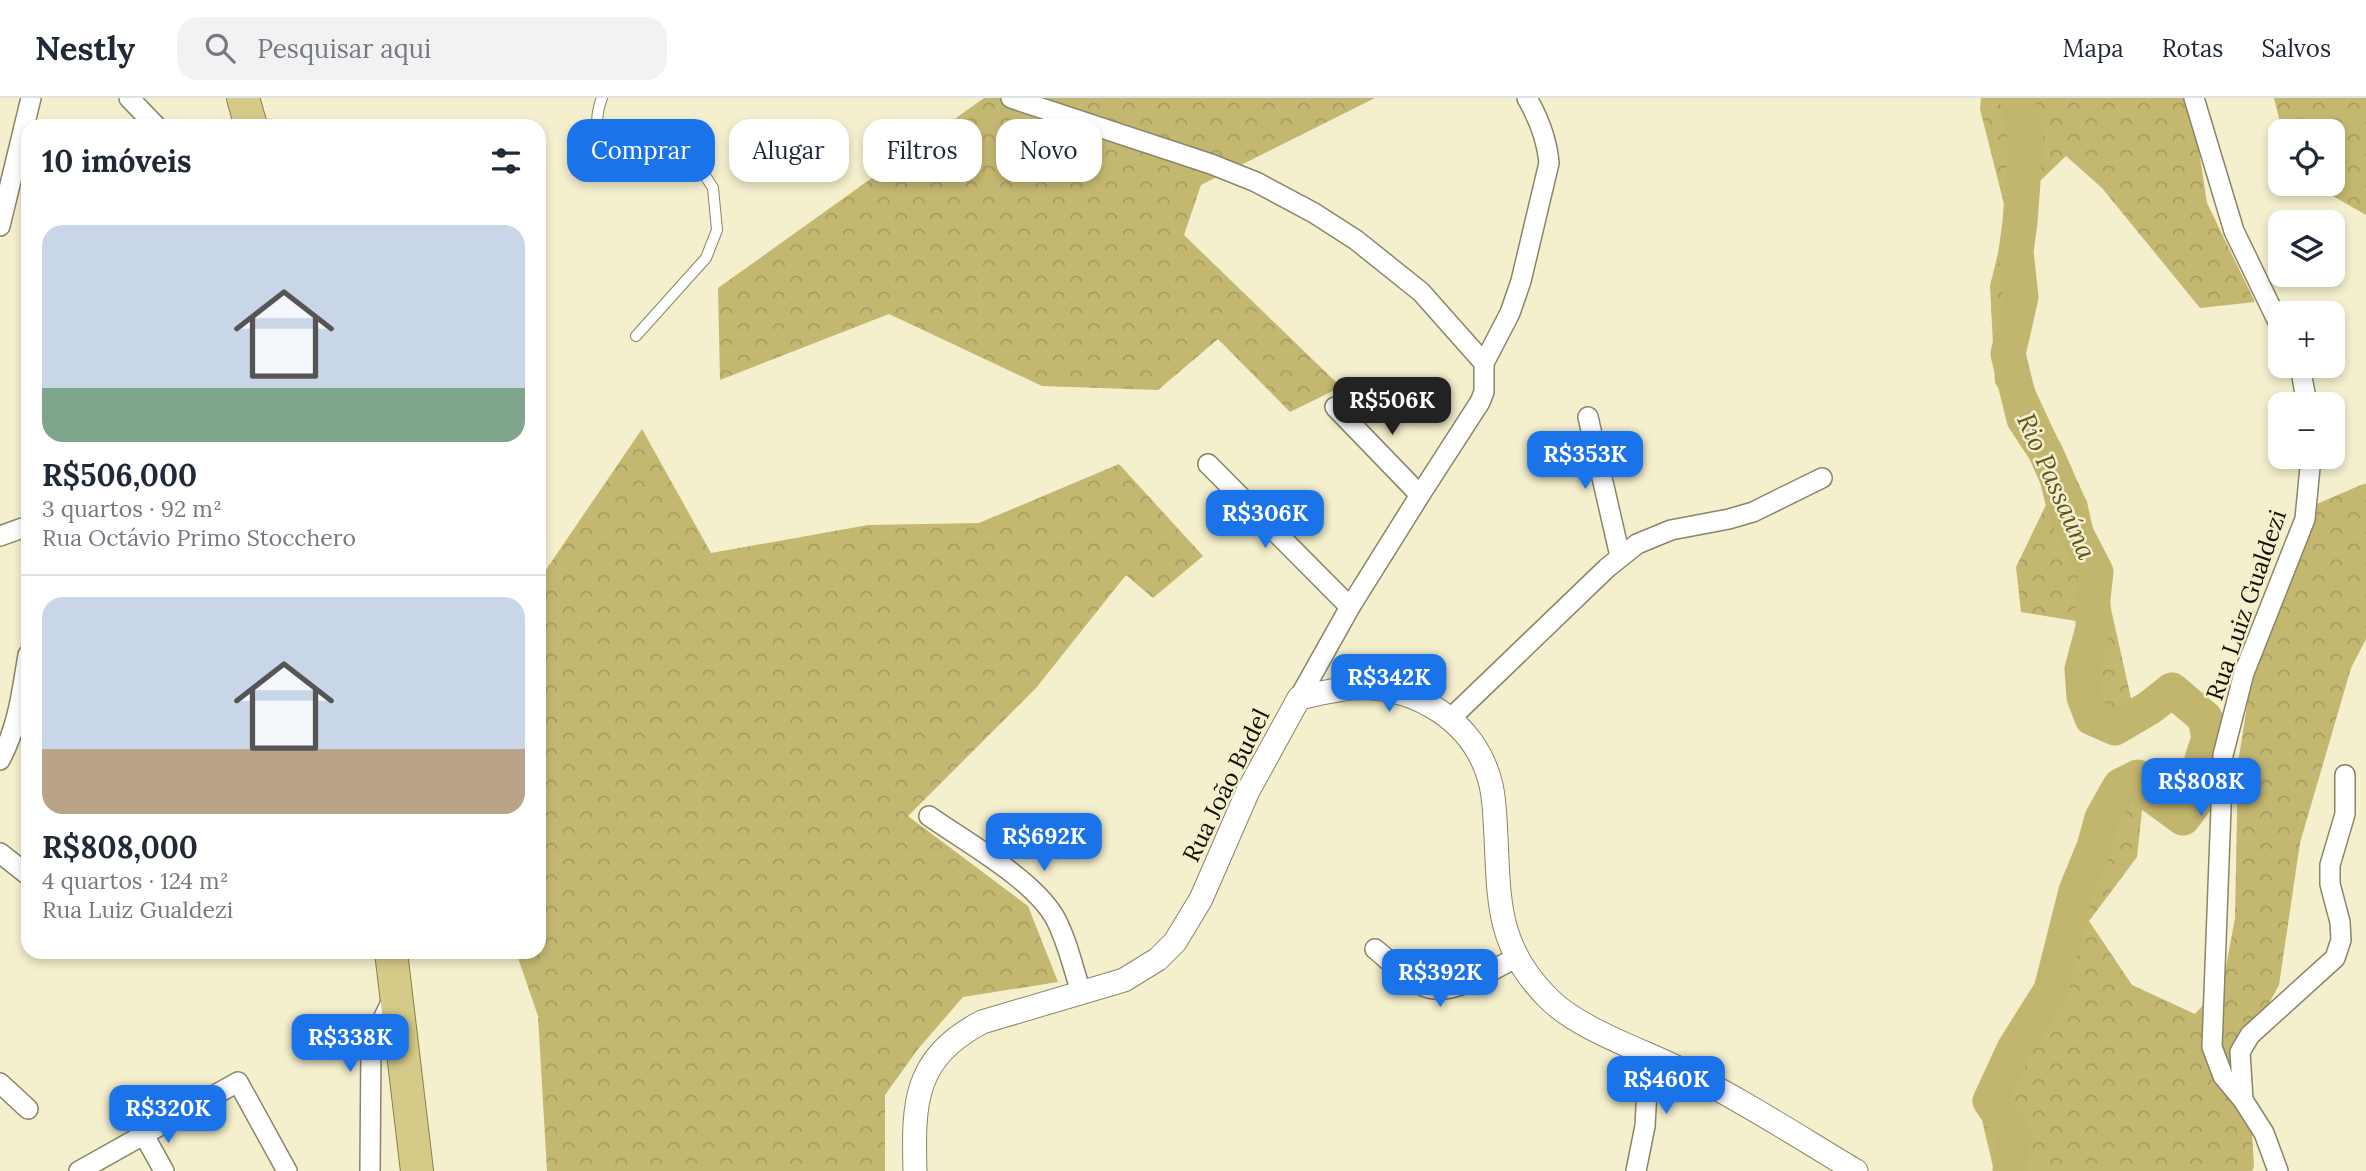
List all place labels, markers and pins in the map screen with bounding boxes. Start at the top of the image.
pin: R$506K [1335,378,1449,437]
pin: R$353K [1528,432,1642,491]
pin: R$306K [1208,490,1322,550]
pin: R$342K [1332,654,1446,714]
pin: R$808K [2144,758,2258,818]
pin: R$692K [987,814,1101,873]
pin: R$392K [1383,950,1497,1009]
pin: R$338K [293,1014,407,1074]
pin: R$460K [1609,1056,1723,1116]
pin: R$320K [111,1086,225,1145]

